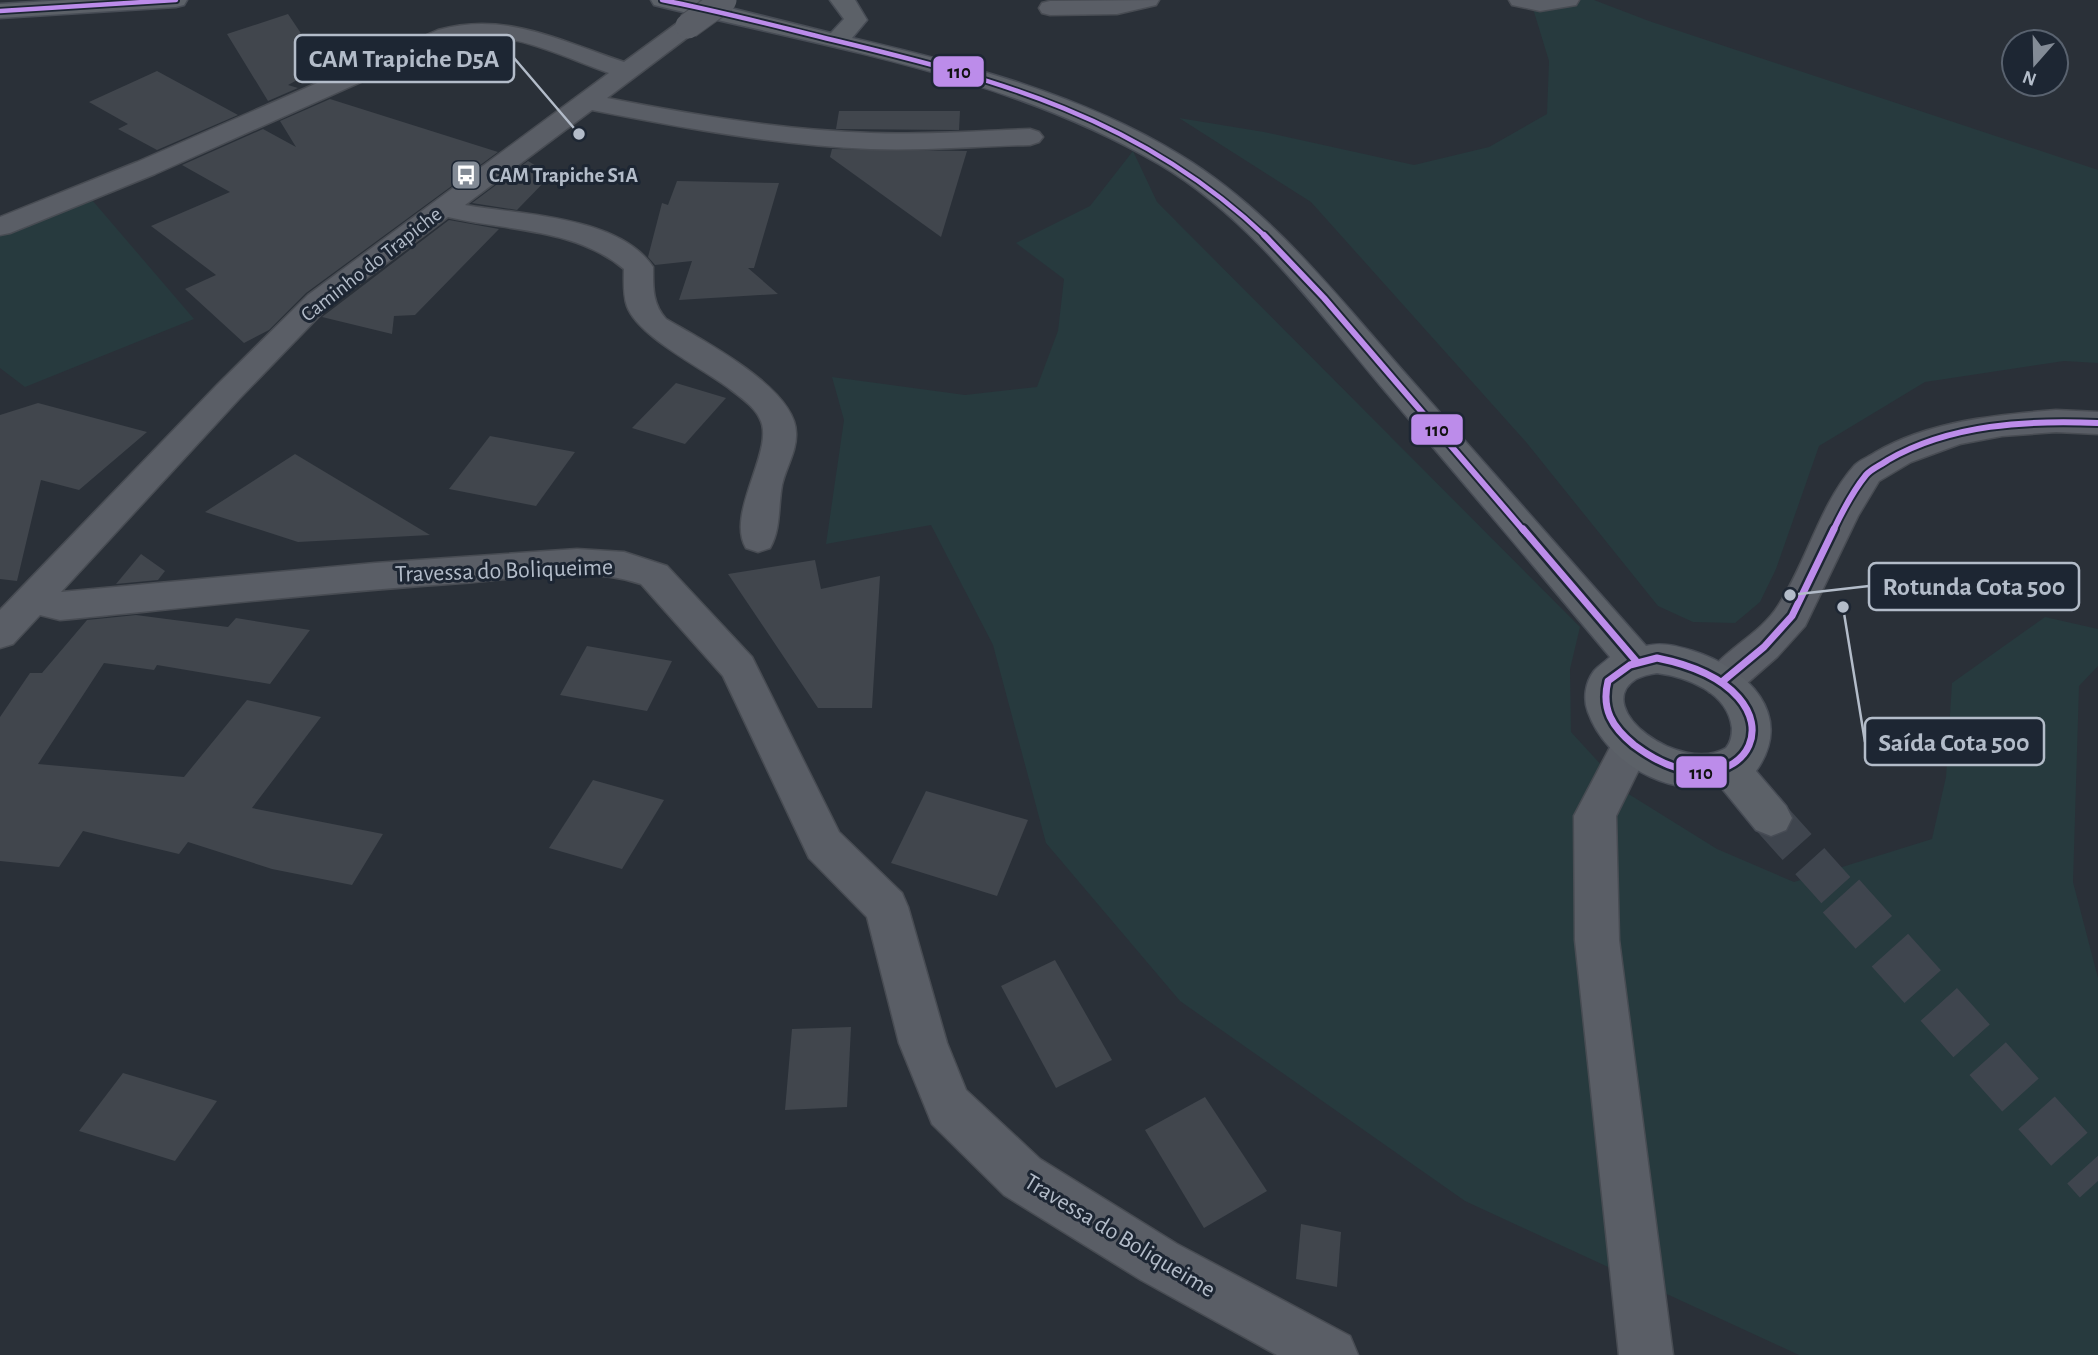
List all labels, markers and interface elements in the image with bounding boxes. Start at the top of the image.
north arrow [2000,28,2070,98]
callout: CAM Trapiche D5A [295,35,514,82]
text: CAM Trapiche D5A [309,46,500,72]
line badge: 110 [932,55,985,88]
text: 110 [947,63,971,82]
text: N [2020,66,2039,89]
bus stop icon: CAM Trapiche S1A [449,158,483,192]
place label: CAM Trapiche S1A [489,165,638,186]
street label: Caminho do Trapiche [297,203,446,326]
line badge: 110 [1410,413,1464,446]
text: 110 [1425,421,1449,440]
street label: Travessa do Boliqueime [395,555,613,587]
callout: Rotunda Cota 500 [1869,563,2079,610]
text: Rotunda Cota 500 [1883,574,2065,600]
callout: Saída Cota 500 [1865,718,2044,765]
text: Saída Cota 500 [1878,730,2030,756]
line badge: 110 [1675,755,1728,789]
text: 110 [1689,764,1713,783]
street label: Travessa do Boliqueime [1020,1169,1219,1302]

